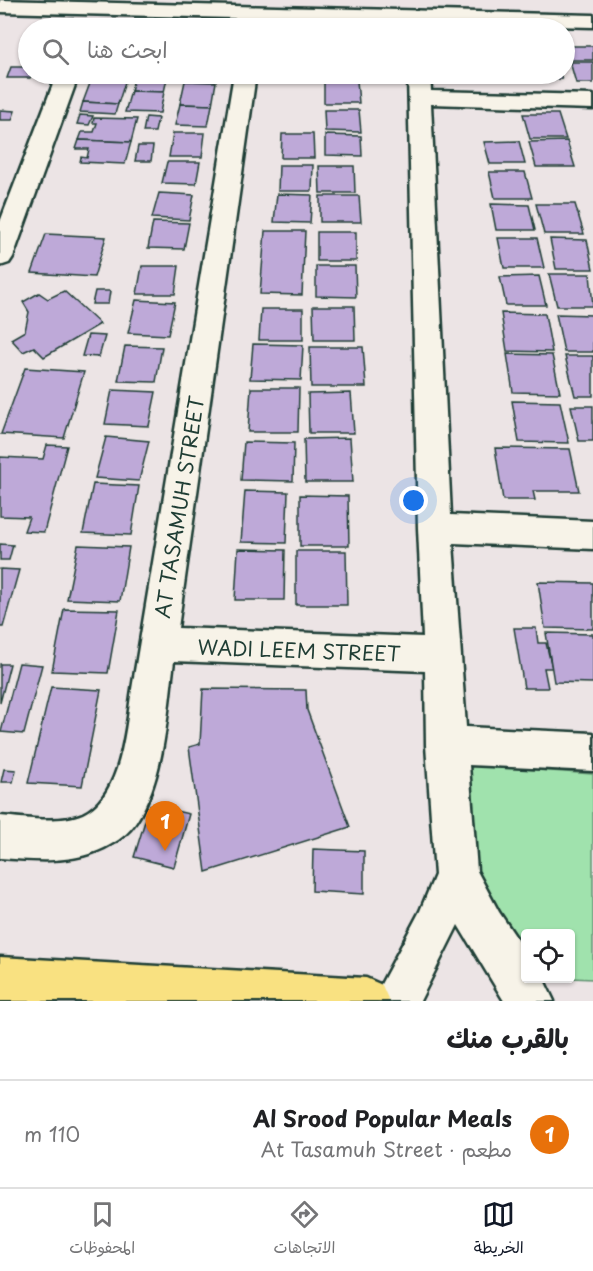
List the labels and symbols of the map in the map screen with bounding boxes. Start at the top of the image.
street label: AT TASAMUH STREET [147,394,211,620]
your location [399,486,428,515]
street label: WADI LEEM STREET [197,631,401,669]
pin: 1 [146,802,184,851]

